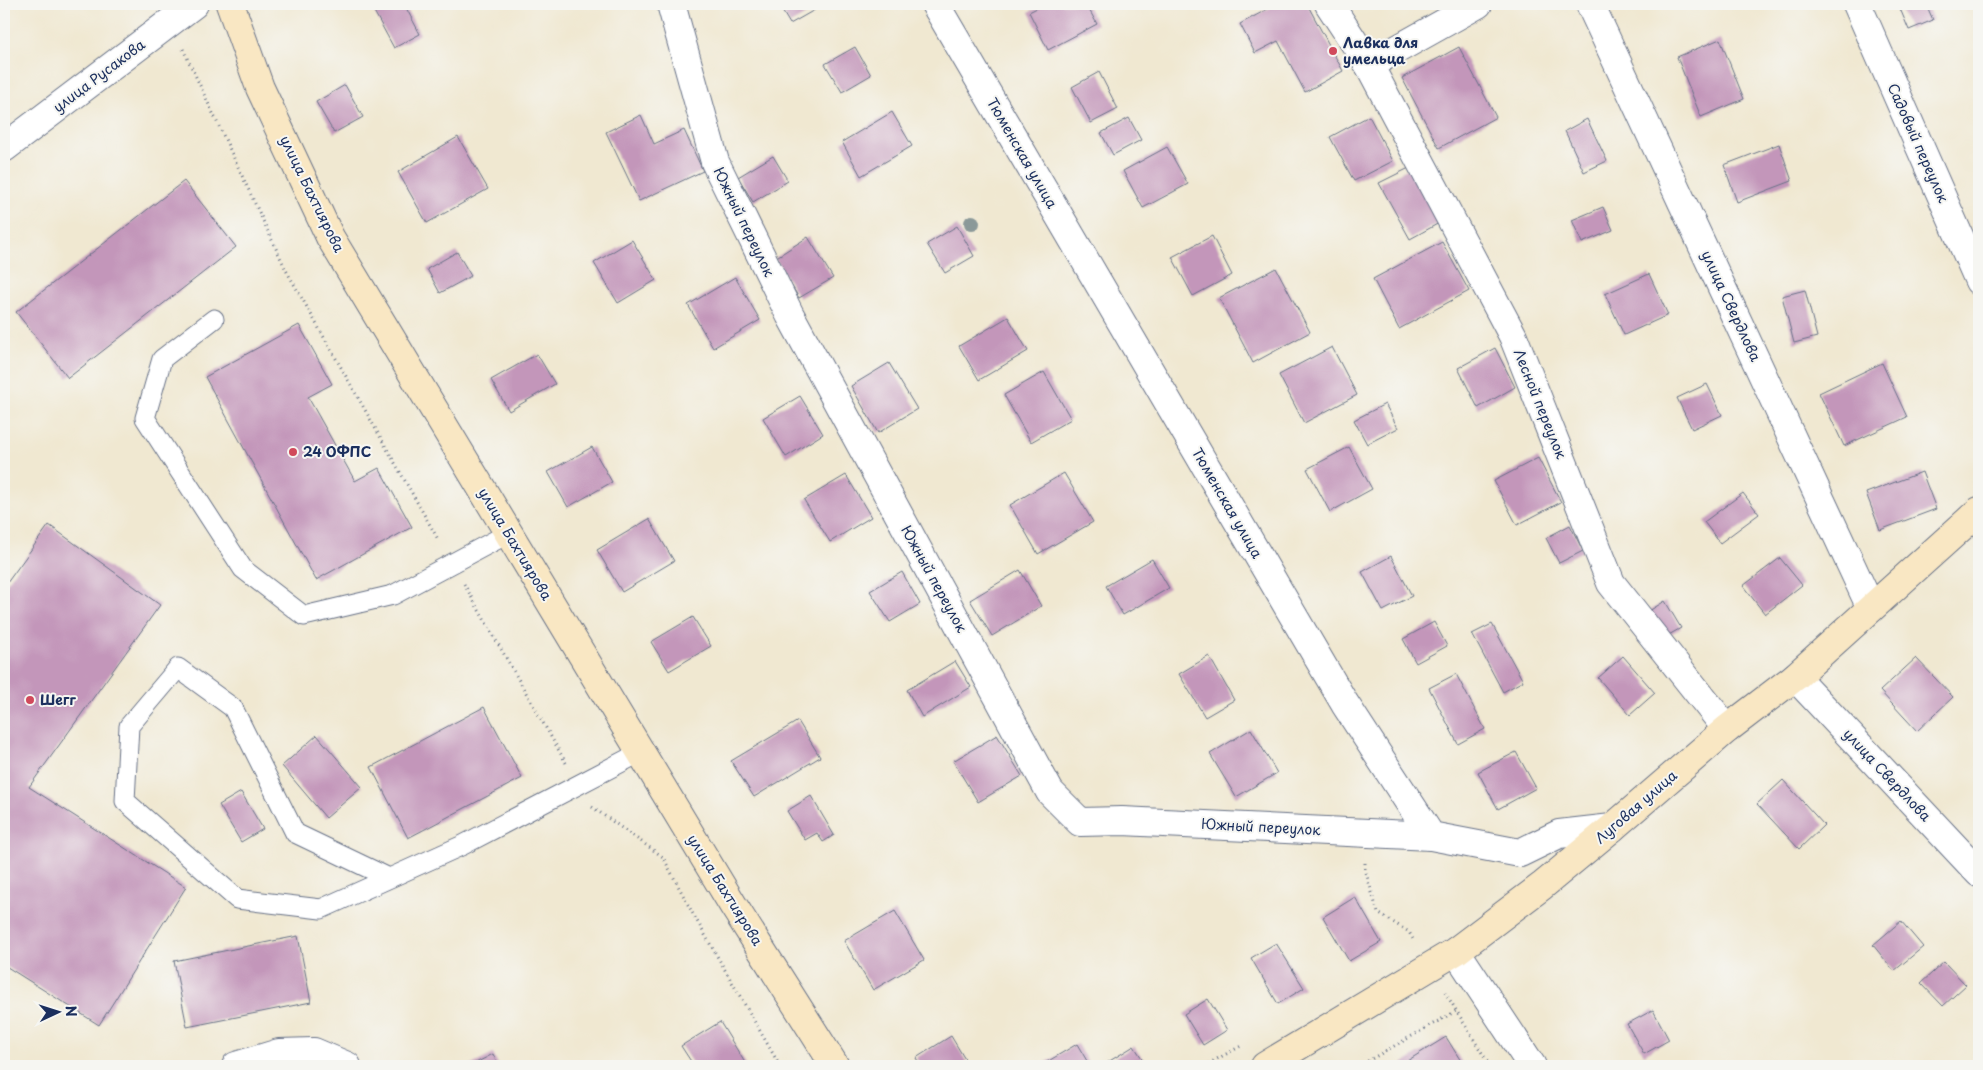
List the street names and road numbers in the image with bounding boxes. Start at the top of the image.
street label: улица Русакова [48,34,149,117]
street label: Садовый переулок [1883,80,1955,207]
street label: Тюменская улица [982,93,1063,212]
street label: улица Бахтиярова [275,132,350,256]
street label: Южный переулок [709,163,780,281]
street label: улица Свердлова [1697,247,1767,365]
street label: Лесной переулок [1509,346,1572,463]
street label: Тюменская улица [1187,443,1268,562]
street label: улица Бахтиярова [473,484,558,604]
street label: Южный переулок [896,521,973,637]
street label: улица Свердлова [1839,724,1936,826]
street label: Луговая улица [1590,765,1682,848]
street label: Южный переулок [1201,813,1322,840]
street label: улица Бахтиярова [683,830,768,950]

